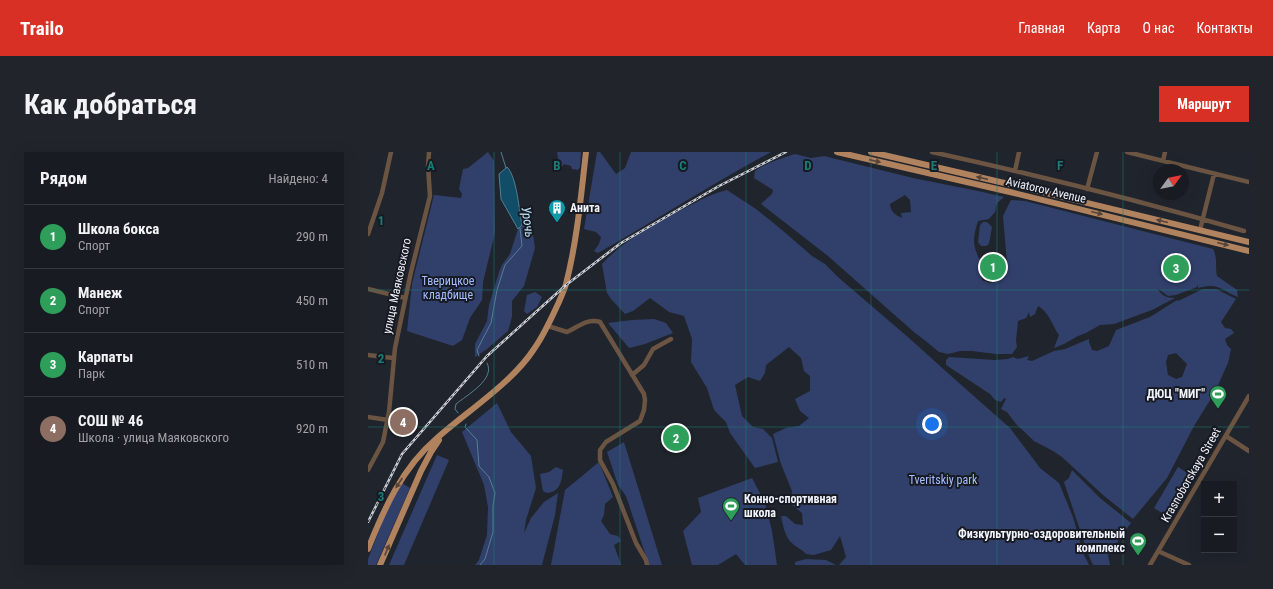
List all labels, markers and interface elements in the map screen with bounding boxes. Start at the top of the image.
text: Trailo [20,17,64,40]
text: Главная [1018,20,1065,36]
text: Карта [1087,20,1120,36]
text: О нас [1142,20,1174,36]
text: Контакты [1196,20,1253,36]
button: Маршрут [1159,86,1249,122]
text: Как добраться [24,88,197,121]
text: A [427,158,435,173]
text: B [553,158,561,173]
text: C [679,158,687,173]
text: D [804,158,812,173]
one-way arrow [869,158,881,164]
text: E [931,158,938,173]
text: F [1057,158,1063,173]
north arrow [1153,164,1189,200]
text: Рядом [40,168,87,188]
text: Найдено: 4 [268,171,328,186]
one-way arrow [975,174,988,180]
street label: Aviatorov Avenue [1005,174,1088,206]
building icon: Анита [547,198,567,223]
place label: Анита [570,201,600,215]
water label: Урочь [518,206,538,238]
one-way arrow [1091,211,1103,217]
text: 1 [378,213,384,228]
one-way arrow [1156,217,1169,223]
text: Школа бокса [78,220,159,238]
text: 1 [50,229,56,244]
text: 290 m [296,229,328,244]
street label: улица Маяковского [380,237,414,335]
text: Спорт [78,238,110,253]
one-way arrow [1217,241,1230,247]
pin: 1 [980,252,1006,282]
pin: 3 [1163,253,1189,283]
park label: Тверицкое кладбище [422,274,475,302]
text: Манеж [78,284,122,302]
text: 2 [50,293,56,308]
text: 450 m [296,293,328,308]
text: Спорт [78,302,110,317]
text: Карпаты [78,348,133,366]
text: 2 [378,351,385,366]
text: 3 [50,357,56,372]
text: 510 m [296,357,328,372]
text: Парк [78,366,105,381]
sports icon: ДЮЦ "МИГ" [1208,384,1228,409]
place label: ДЮЦ "МИГ" [1147,387,1205,401]
pin: 4 [390,407,416,437]
text: СОШ № 46 [78,412,143,430]
your location [922,414,942,434]
text: 4 [50,421,56,436]
text: 920 m [296,421,328,436]
pin: 2 [663,423,689,453]
street label: Krasnoborskaya Street [1158,425,1224,525]
text: Школа · улица Маяковского [78,430,229,445]
park label: Tveritskiy park [909,473,978,487]
one-way arrow [395,478,403,488]
map controls [1201,481,1237,553]
button: + [1201,481,1237,517]
text: 3 [378,489,384,504]
place label: Конно-спортивная школа [744,492,837,520]
sports icon: Конно-спортивная школа [721,496,741,521]
button: − [1201,517,1237,553]
place label: Физкультурно-оздоровительный комплекс [958,527,1125,555]
sports icon: Физкультурно-оздоровительный комплекс [1128,531,1148,556]
one-way arrow [384,543,390,555]

